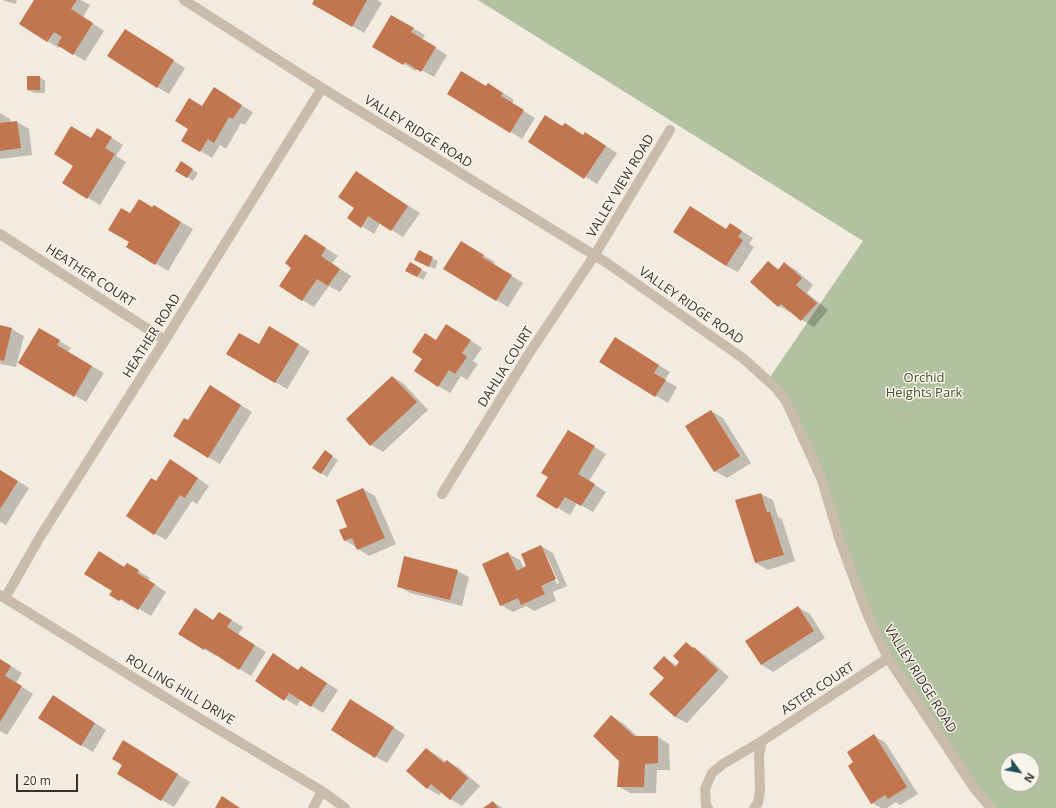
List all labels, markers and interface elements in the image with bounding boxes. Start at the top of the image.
street label: VALLEY RIDGE ROAD [361,92,475,172]
street label: VALLEY VIEW ROAD [584,132,658,240]
street label: HEATHER COURT [42,241,138,311]
street label: VALLEY RIDGE ROAD [636,264,746,348]
street label: HEATHER ROAD [120,291,184,381]
street label: DAHLIA COURT [475,324,537,410]
park label: Orchid Heights Park [886,370,962,401]
street label: VALLEY RIDGE ROAD [880,622,960,736]
street label: ROLLING HILL DRIVE [123,651,237,729]
street label: ASTER COURT [778,660,858,718]
north arrow [1000,752,1040,792]
scale bar [18,766,80,792]
text: N [1021,770,1038,786]
text: 20 m [23,772,51,789]

